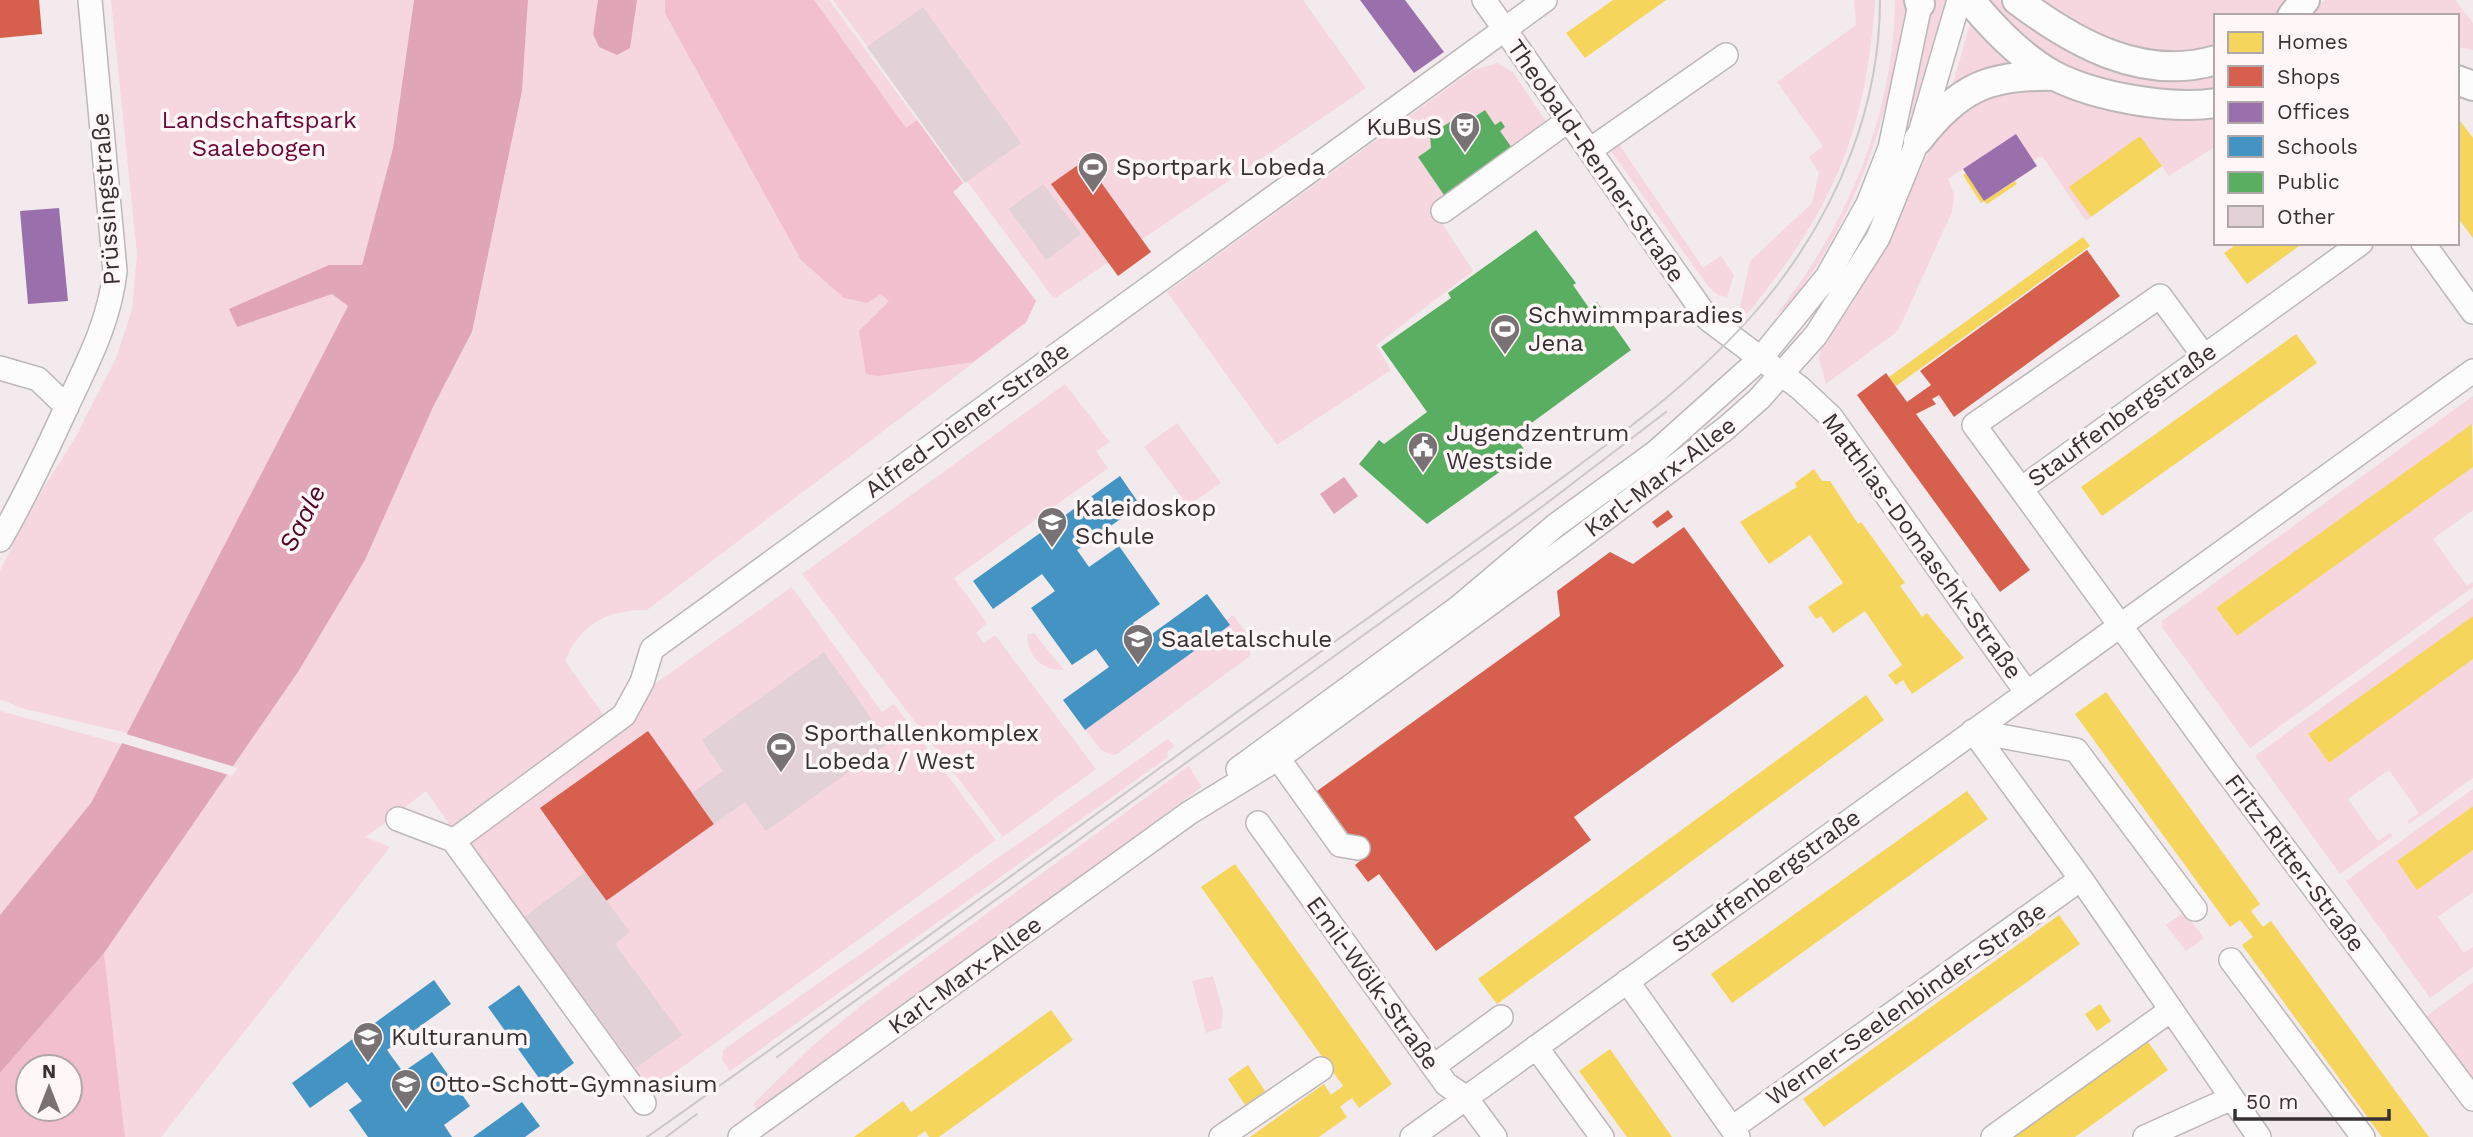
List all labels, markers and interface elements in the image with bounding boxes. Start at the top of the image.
legend [2214,14,2459,245]
text: Homes [2277,29,2348,54]
street label: Theobald-Renner-Straße [1501,34,1691,288]
text: Shops [2277,64,2340,89]
text: Offices [2277,99,2350,124]
park label: Landschaftspark Saalebogen [161,106,357,162]
theatre icon: KuBuS [1448,110,1482,154]
street label: Prüssingstraße [86,112,126,286]
place label: KuBuS [1366,113,1442,141]
text: Schools [2277,134,2358,159]
sports icon: Sportpark Lobeda [1076,150,1110,194]
place label: Sportpark Lobeda [1116,153,1325,181]
text: Public [2277,169,2340,194]
text: Other [2277,204,2336,229]
place label: Schwimmparadies Jena [1528,301,1743,357]
sports icon: Schwimmparadies Jena [1488,312,1522,356]
street label: Alfred-Diener-Straße [859,336,1075,504]
street label: Stauffenbergstraße [2022,337,2222,493]
street label: Matthias-Domaschk-Straße [1816,408,2028,684]
street label: Karl-Marx-Allee [1579,411,1741,543]
place label: Jugendzentrum Westside [1446,419,1629,475]
public building icon: Jugendzentrum Westside [1406,430,1440,474]
water label: Saale [272,479,332,557]
place label: Kaleidoskop Schule [1075,494,1216,550]
school or university icon: Kaleidoskop Schule [1035,505,1069,549]
school or university icon: Saaletalschule [1121,622,1155,666]
place label: Saaletalschule [1161,625,1332,653]
place label: Sporthallenkomplex Lobeda / West [804,719,1039,775]
sports icon: Sporthallenkomplex Lobeda / West [764,730,798,774]
street label: Fritz-Ritter-Straße [2219,769,2371,957]
street label: Stauffenbergstraße [1666,803,1866,959]
street label: Emil-Wölk-Straße [1301,891,1445,1075]
street label: Werner-Seelenbinder-Straße [1761,896,2051,1112]
street label: Karl-Marx-Allee [883,910,1047,1040]
school or university icon: Kulturanum [351,1020,385,1064]
place label: Kulturanum [391,1023,528,1051]
north arrow [14,1053,84,1123]
text: N [42,1060,56,1083]
school or university icon: Otto-Schott-Gymnasium [389,1067,423,1111]
place label: Otto-Schott-Gymnasium [429,1070,718,1098]
scale bar [2235,1078,2389,1122]
text: 50 m [2246,1089,2298,1114]

